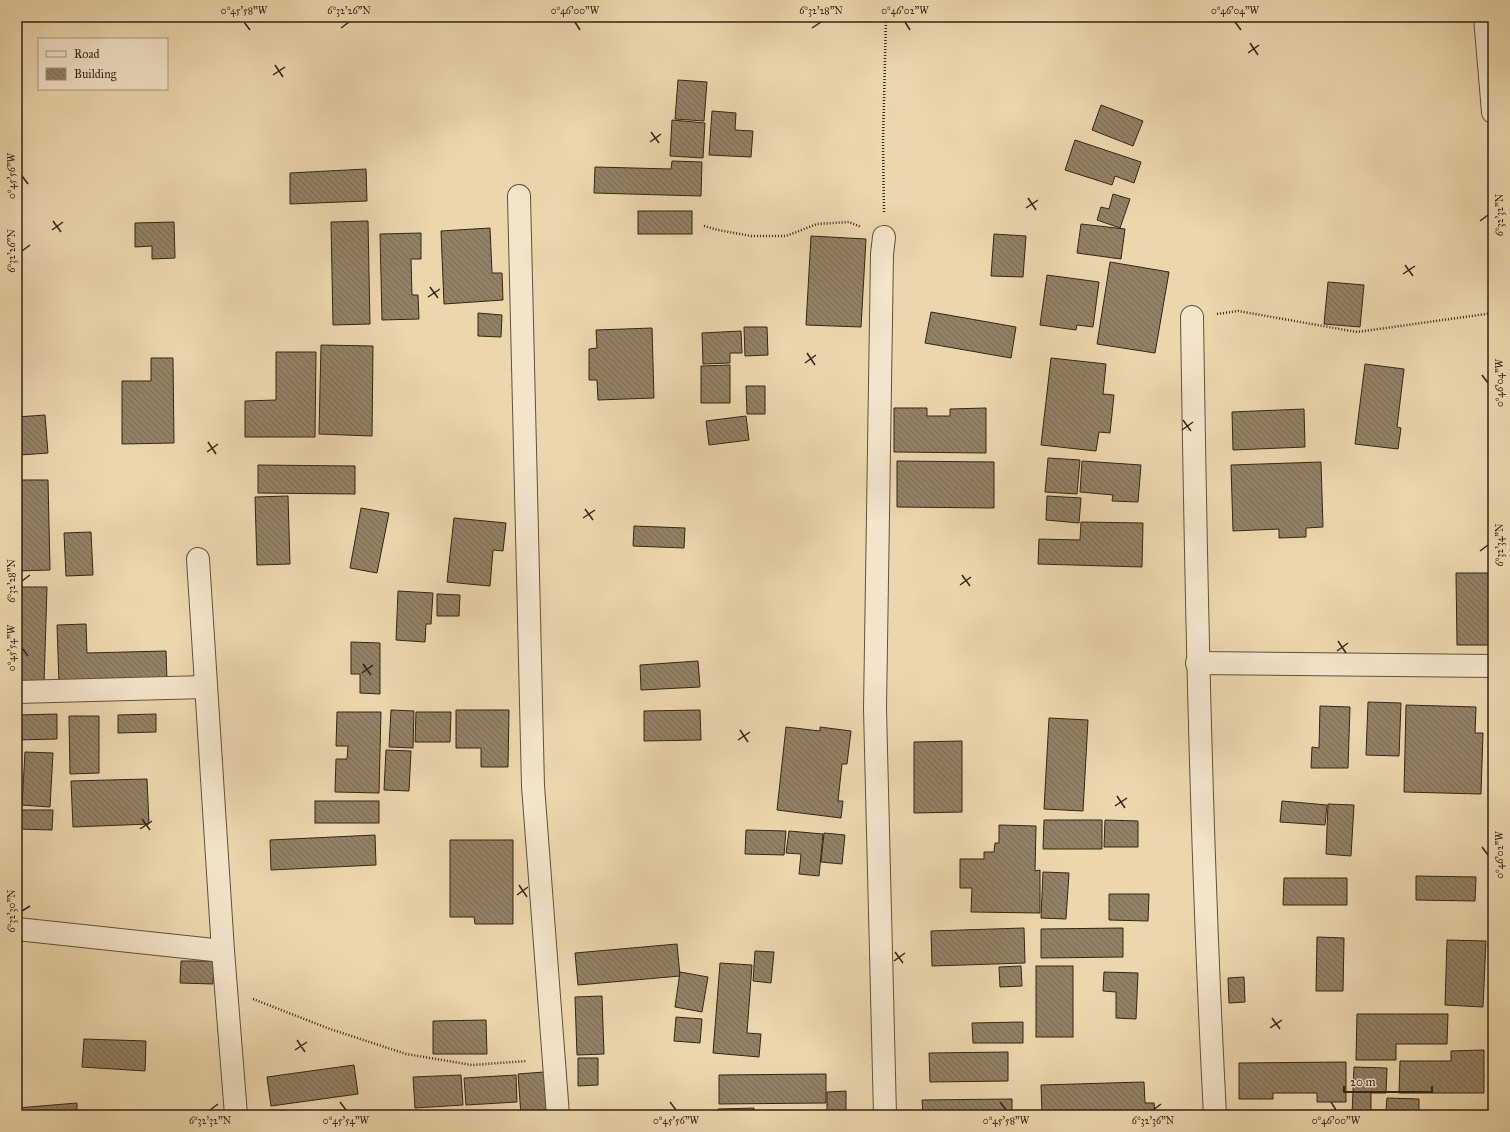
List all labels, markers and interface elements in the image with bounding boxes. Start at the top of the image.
text: 0°45'58"W [221,5,268,17]
text: 6°32'26"N [327,5,371,17]
text: 0°46'00"W [551,5,600,17]
text: 6°32'28"N [799,5,843,17]
text: 0°46'02"W [881,5,929,17]
text: 0°46'04"W [1211,5,1260,17]
legend [38,38,168,90]
text: Road [74,47,100,61]
text: Building [74,67,117,82]
text: 0°45'56"W [6,152,18,199]
text: 6°32'32"N [1494,193,1506,236]
text: 6°32'26"N [6,229,18,273]
text: 0°46'04"W [1494,358,1506,407]
text: 6°32'34"N [1494,523,1506,566]
text: 6°32'28"N [6,559,18,603]
text: 0°45'54"W [6,624,18,671]
text: 0°46'02"W [1494,831,1506,879]
text: 6°32'30"N [6,889,18,933]
scale bar [1344,1068,1432,1094]
text: 20 m [1350,1075,1376,1089]
text: 6°32'32"N [189,1115,232,1127]
text: 0°45'54"W [323,1115,370,1127]
text: 0°45'56"W [653,1115,700,1127]
text: 0°45'58"W [983,1115,1030,1127]
text: 6°32'36"N [1132,1115,1175,1127]
text: 0°46'00"W [1312,1115,1361,1127]

